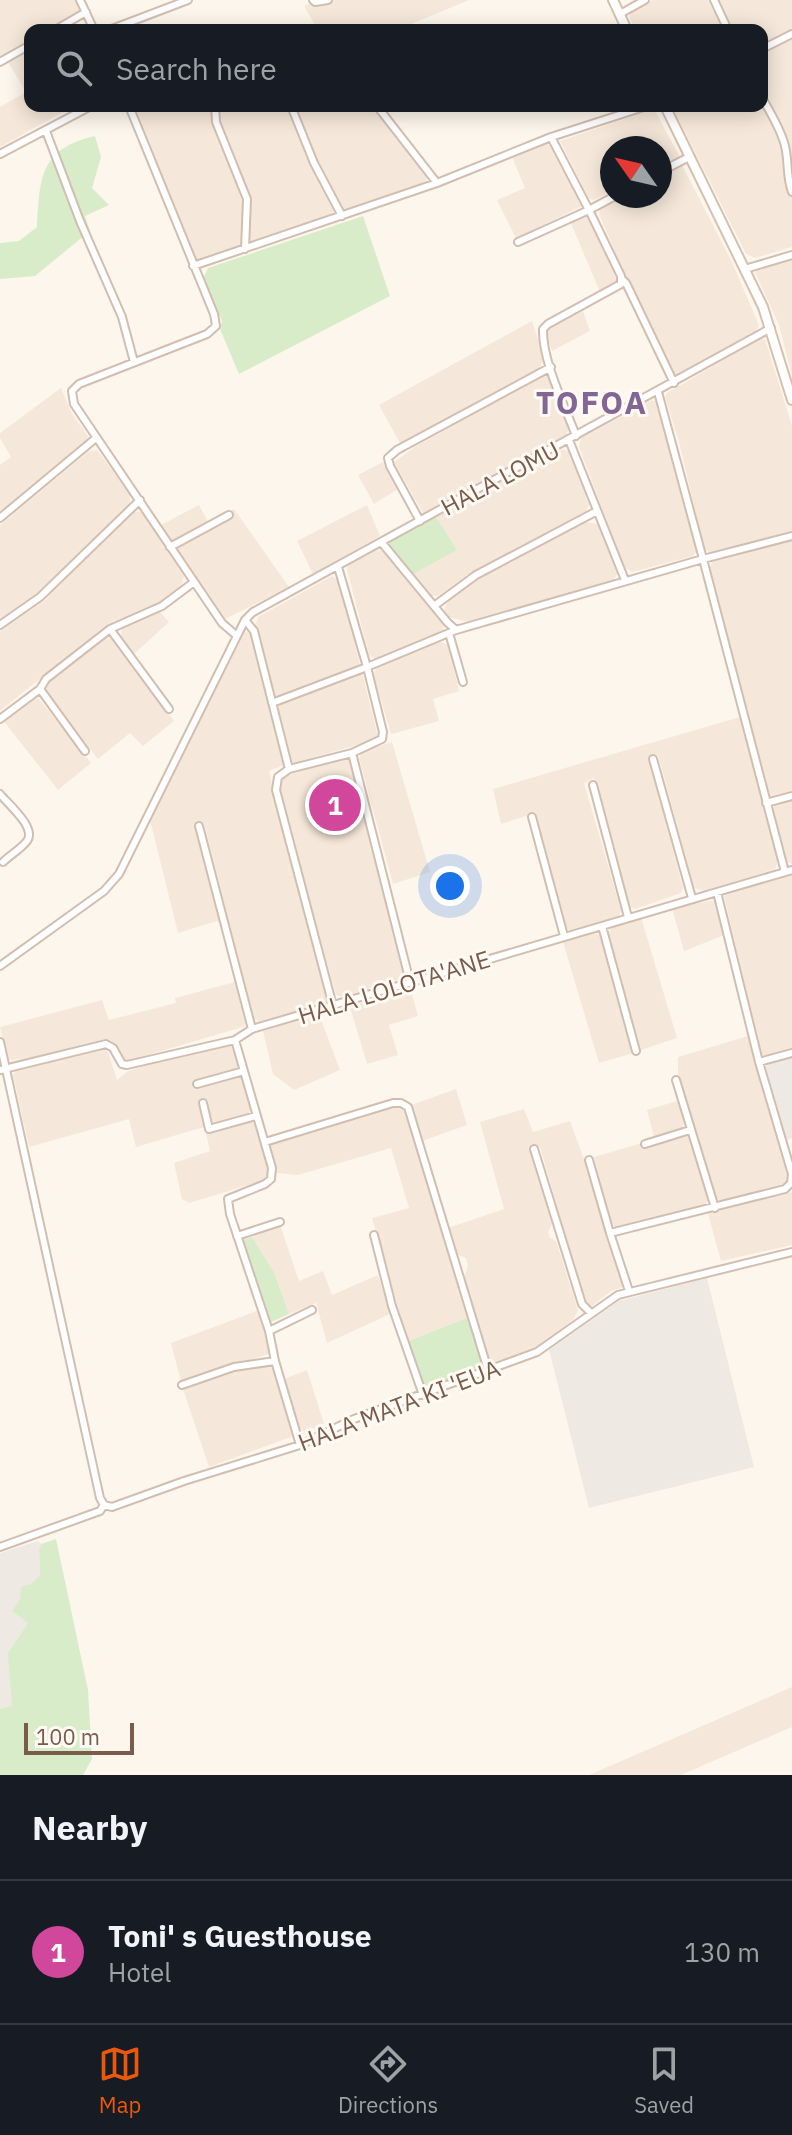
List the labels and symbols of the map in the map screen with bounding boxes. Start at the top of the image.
north arrow [600,136,672,208]
district label: TOFOA [536,381,648,423]
street label: HALA LOMU [435,433,565,523]
pin: 1 [309,775,361,835]
your location [430,866,470,906]
street label: HALA LOLOTA'ANE [294,943,494,1031]
street label: HALA MATA KI 'EUA [293,1352,505,1458]
scale bar [24,1719,134,1755]

